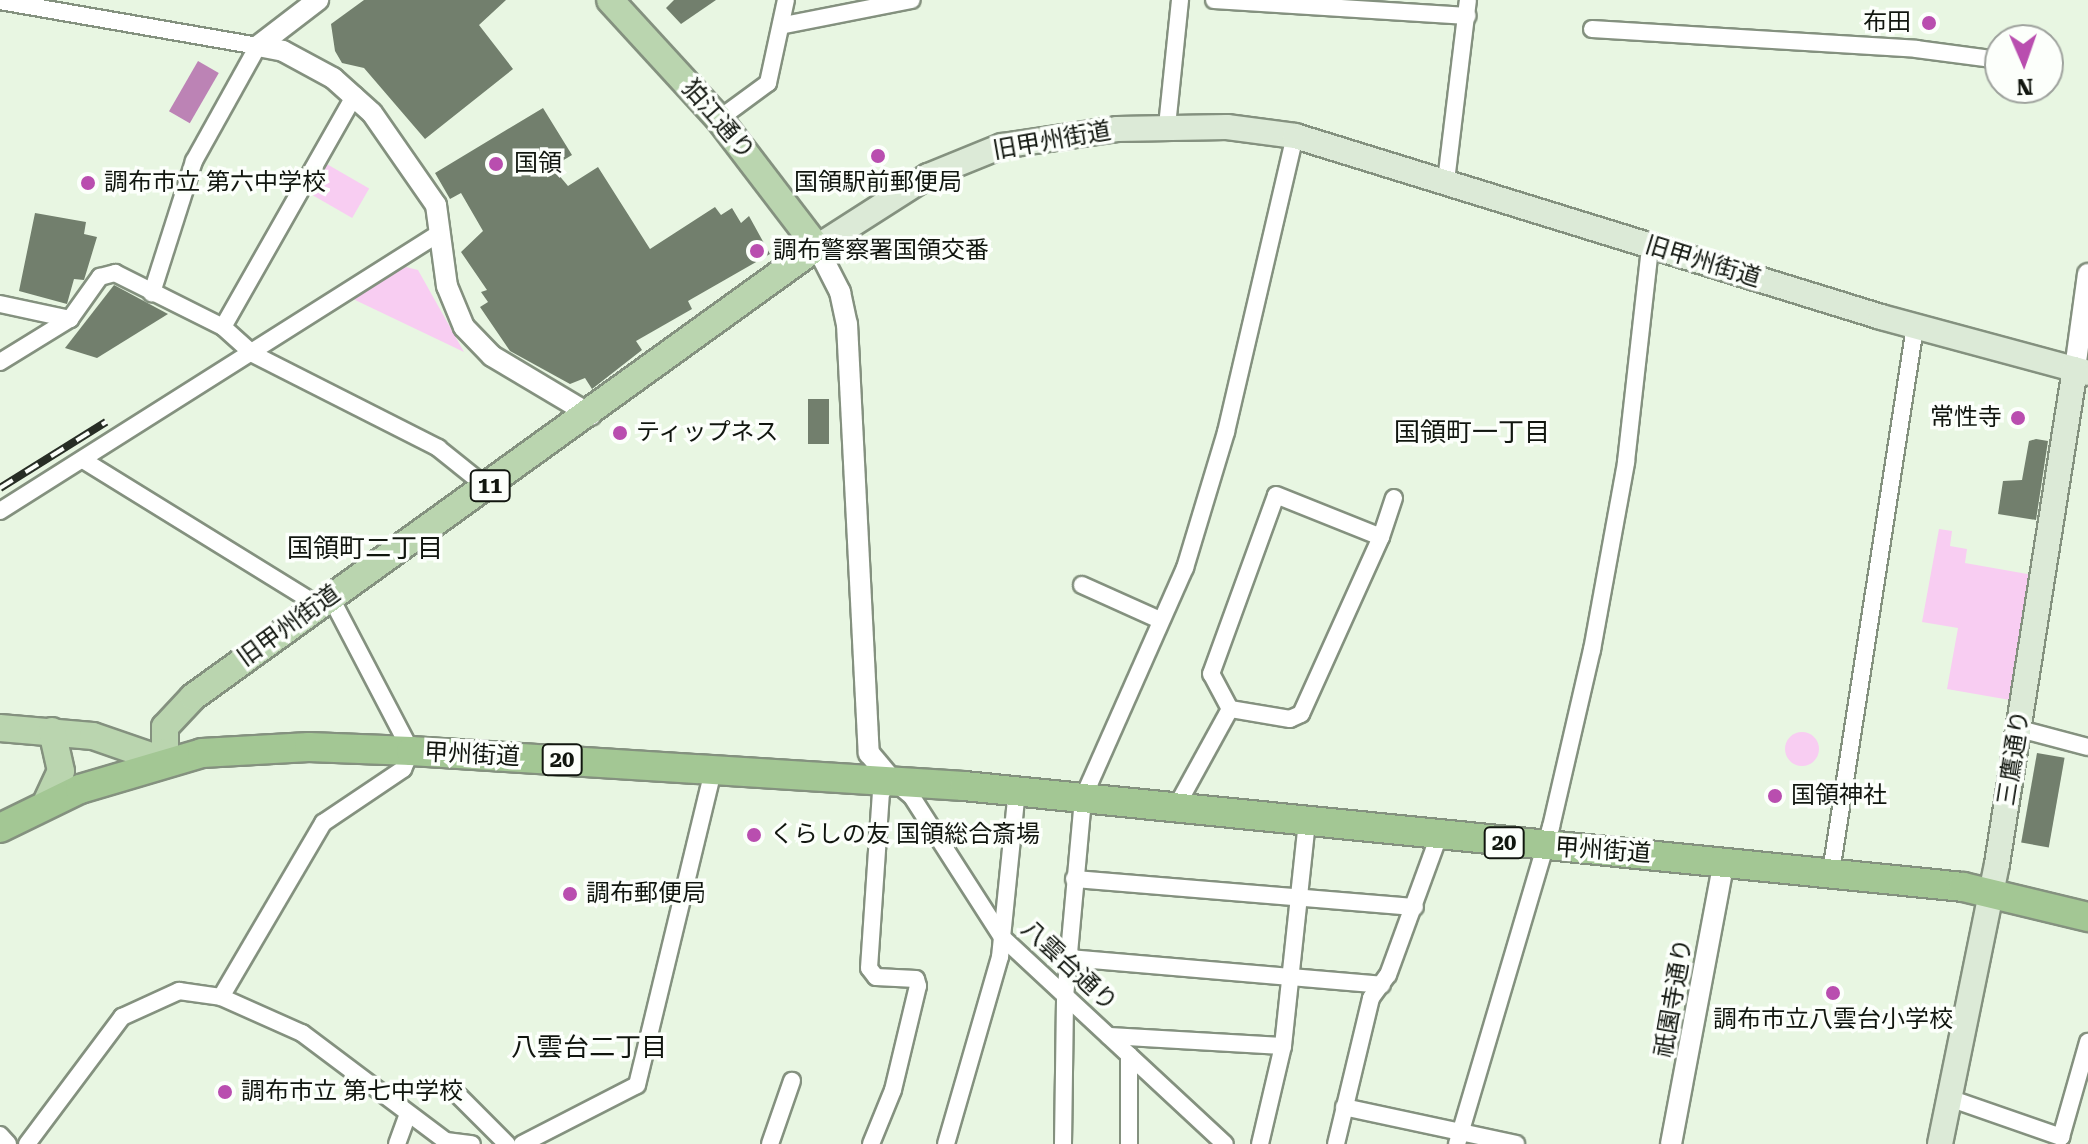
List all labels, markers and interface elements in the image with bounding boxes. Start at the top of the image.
place label: 布田 [1863,9,1911,37]
marker: 布田 [1918,12,1940,34]
north arrow [1984,24,2064,104]
street label: 狛江通り [676,74,760,166]
text: N [2016,74,2034,99]
street label: 旧甲州街道 [990,116,1114,166]
marker: 国領駅前郵便局 [869,147,887,165]
place label: 国領 [514,150,562,178]
marker: 国領 [485,153,507,175]
place label: 調布市立 第六中学校 [104,169,326,197]
place label: 国領駅前郵便局 [794,169,962,197]
marker: 調布市立 第六中学校 [79,174,97,192]
street label: 旧甲州街道 [1641,231,1765,293]
place label: 調布警察署国領交番 [773,237,989,265]
marker: 調布警察署国領交番 [748,242,766,260]
place label: 常性寺 [1930,404,2002,432]
marker: 常性寺 [2009,409,2027,427]
district label: 国領町一丁目 [1394,417,1550,449]
place label: ティップネス [636,419,780,447]
marker: ティップネス [611,424,629,442]
road number: 11 [468,468,512,504]
district label: 国領町二丁目 [287,533,443,565]
street label: 旧甲州街道 [232,579,346,673]
street label: 三鷹通り [1992,708,2036,808]
street label: 甲州街道 [423,738,521,772]
road number: 20 [540,742,584,778]
place label: 国領神社 [1791,782,1887,810]
marker: 国領神社 [1766,787,1784,805]
place label: くらしの友 国領総合斎場 [770,821,1040,849]
road number: 20 [1482,825,1526,861]
marker: くらしの友 国領総合斎場 [745,826,763,844]
street label: 甲州街道 [1554,833,1652,869]
place label: 調布郵便局 [586,880,706,908]
marker: 調布郵便局 [561,885,579,903]
street label: 八雲台通り [1015,915,1123,1017]
street label: 祇園寺通り [1649,936,1699,1060]
marker: 調布市立八雲台小学校 [1824,984,1842,1002]
place label: 調布市立八雲台小学校 [1713,1006,1953,1034]
district label: 八雲台二丁目 [511,1032,667,1064]
place label: 調布市立 第七中学校 [241,1078,463,1106]
marker: 調布市立 第七中学校 [216,1083,234,1101]

